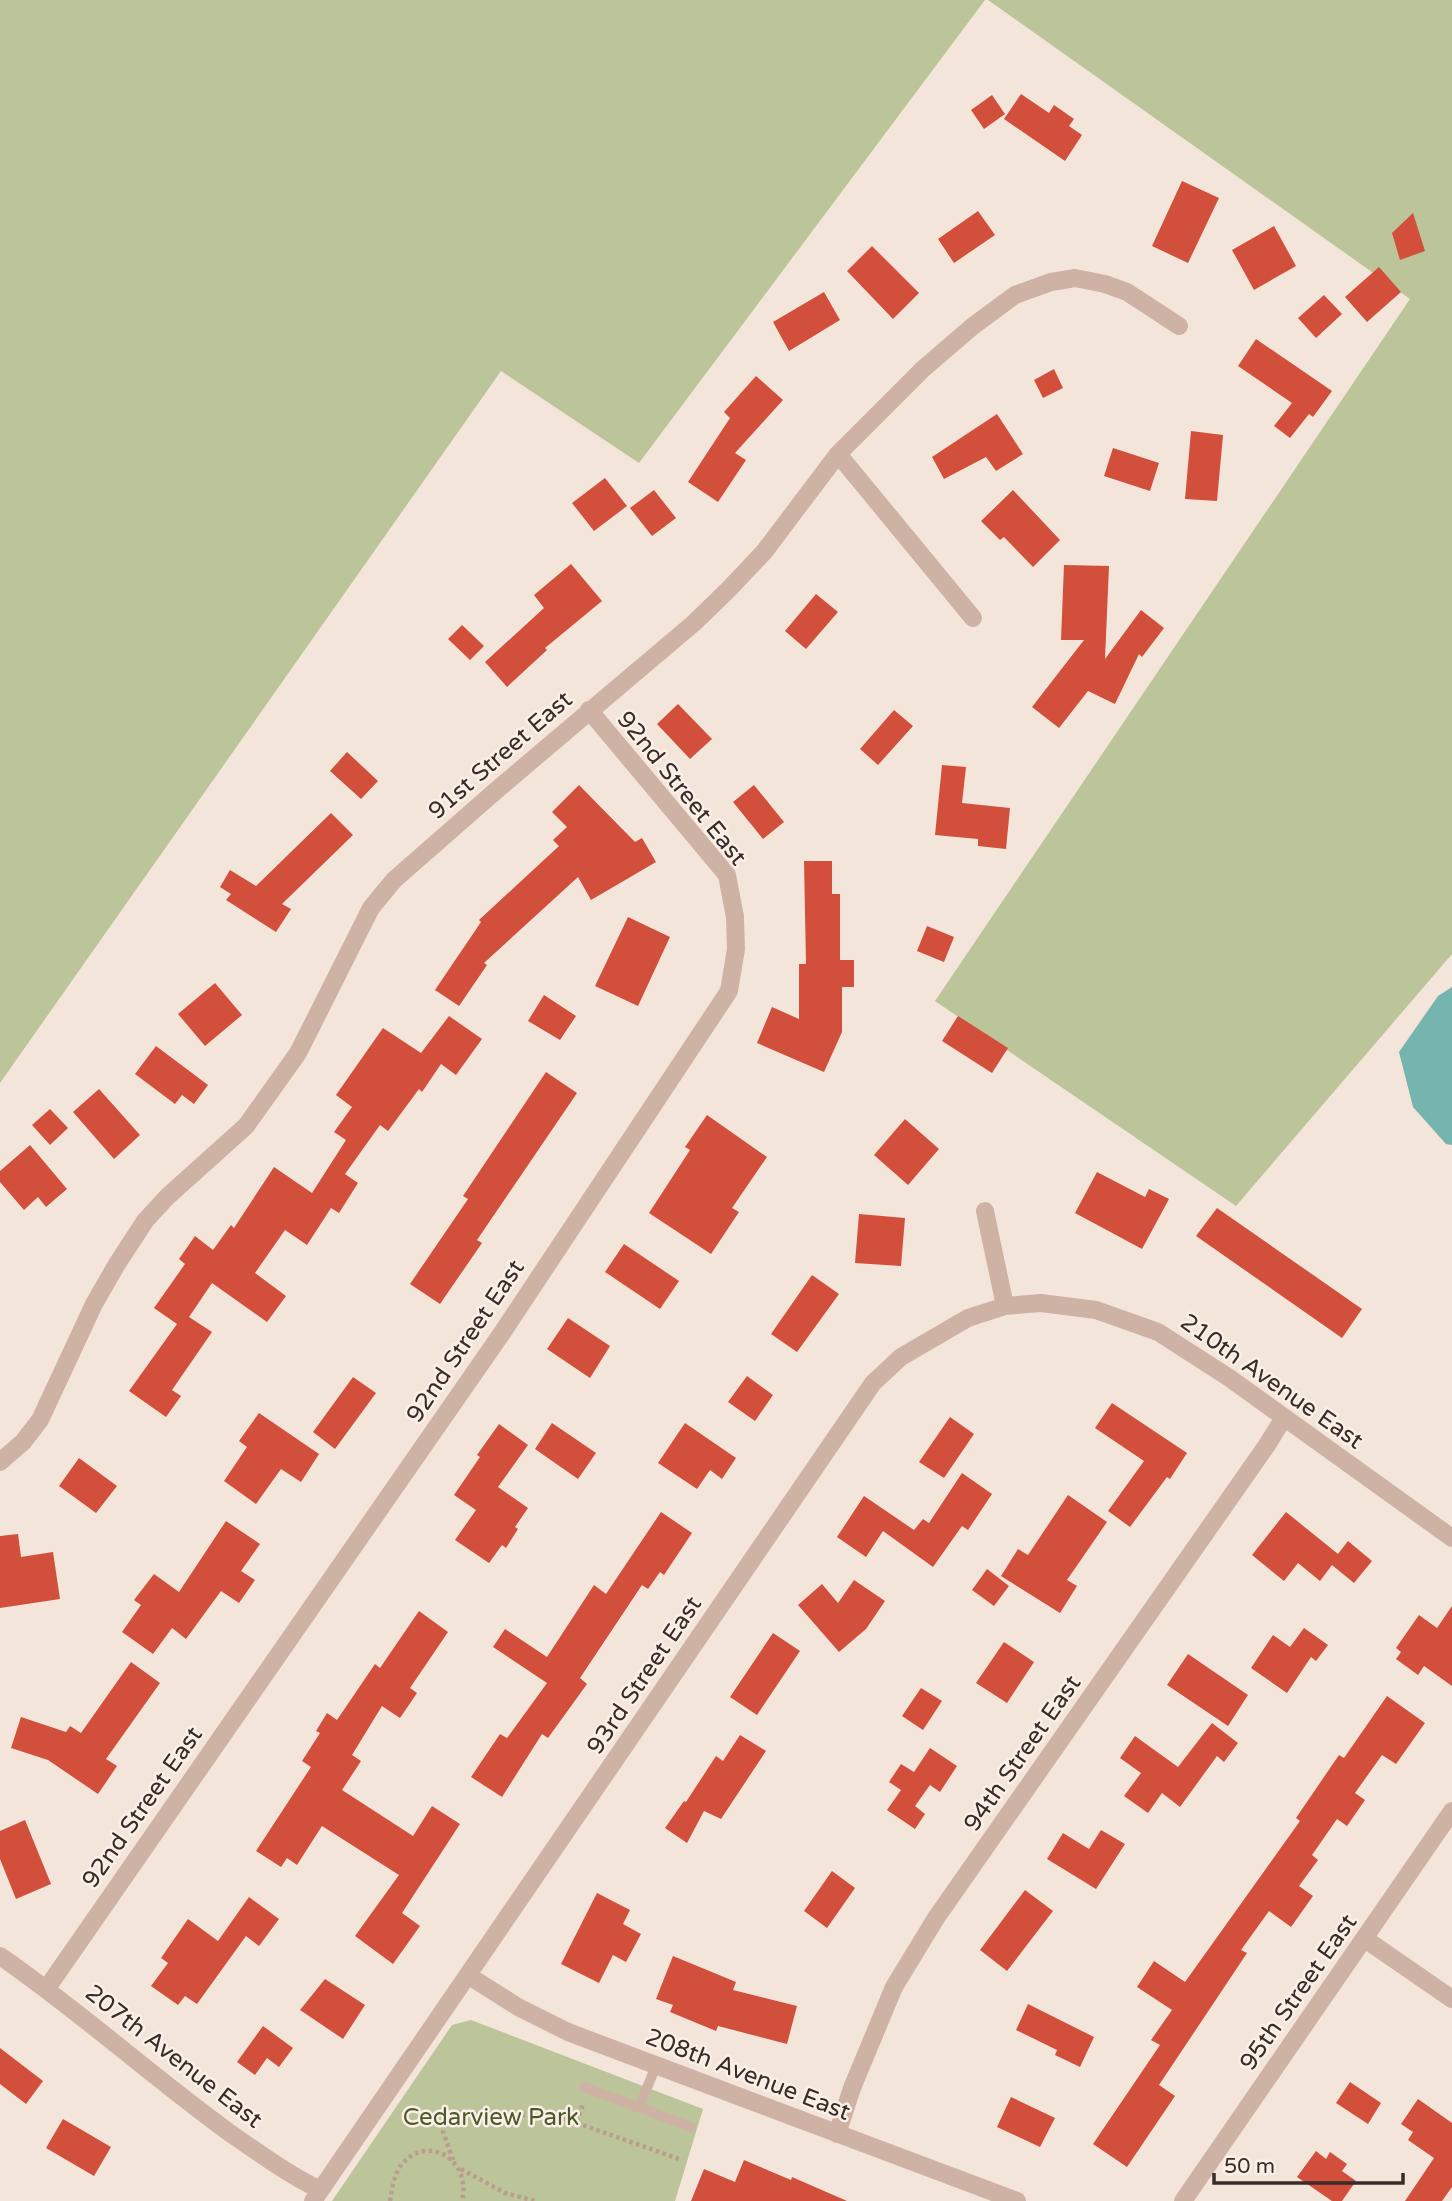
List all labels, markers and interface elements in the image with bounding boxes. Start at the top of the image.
street label: 91st Street East [422,685,578,826]
street label: 92nd Street East [610,705,753,871]
street label: 92nd Street East [400,1254,531,1428]
street label: 210th Avenue East [1175,1307,1369,1455]
street label: 93rd Street East [581,1591,708,1760]
street label: 94th Street East [958,1670,1087,1837]
street label: 92nd Street East [76,1721,209,1894]
street label: 95th Street East [1234,1909,1363,2076]
street label: 207th Avenue East [79,1978,268,2134]
street label: 208th Avenue East [642,2022,854,2127]
park label: Cedarview Park [403,2103,579,2132]
scale bar [1214,2142,1403,2186]
text: 50 m [1224,2154,1275,2179]

